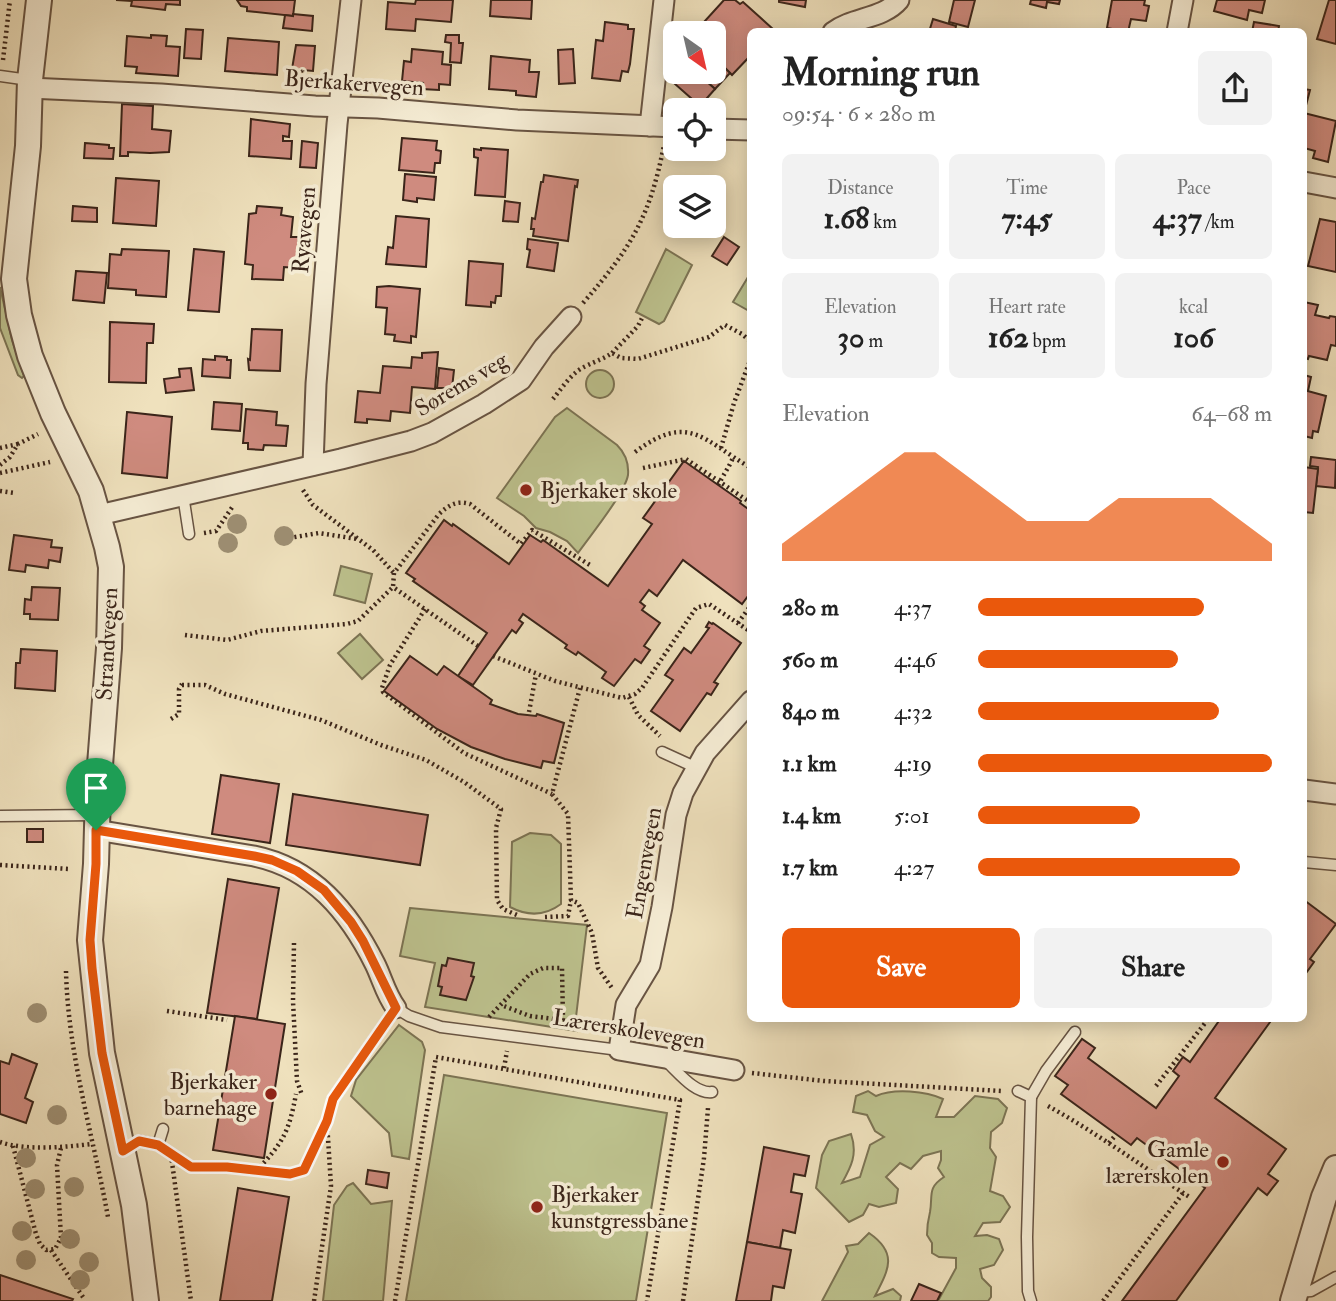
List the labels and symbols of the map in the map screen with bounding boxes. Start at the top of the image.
north arrow [663,21,726,84]
street label: Bjerkakervegen [283,64,425,102]
street label: Ryavegen [286,185,322,275]
street label: Sørems veg [409,345,513,423]
place label: Bjerkaker skole [540,476,678,505]
marker: Bjerkaker skole [518,482,534,498]
street label: Strandvegen [90,586,124,701]
pin [66,758,126,830]
street label: Engenvegen [620,805,668,921]
street label: Lærerskolevegen [551,1003,708,1055]
place label: Bjerkaker barnehage [164,1067,257,1122]
marker: Bjerkaker barnehage [263,1086,279,1102]
place label: Gamle lærerskolen [1106,1135,1209,1190]
marker: Gamle lærerskolen [1215,1154,1231,1170]
place label: Bjerkaker kunstgressbane [551,1180,689,1235]
marker: Bjerkaker kunstgressbane [529,1199,545,1215]

